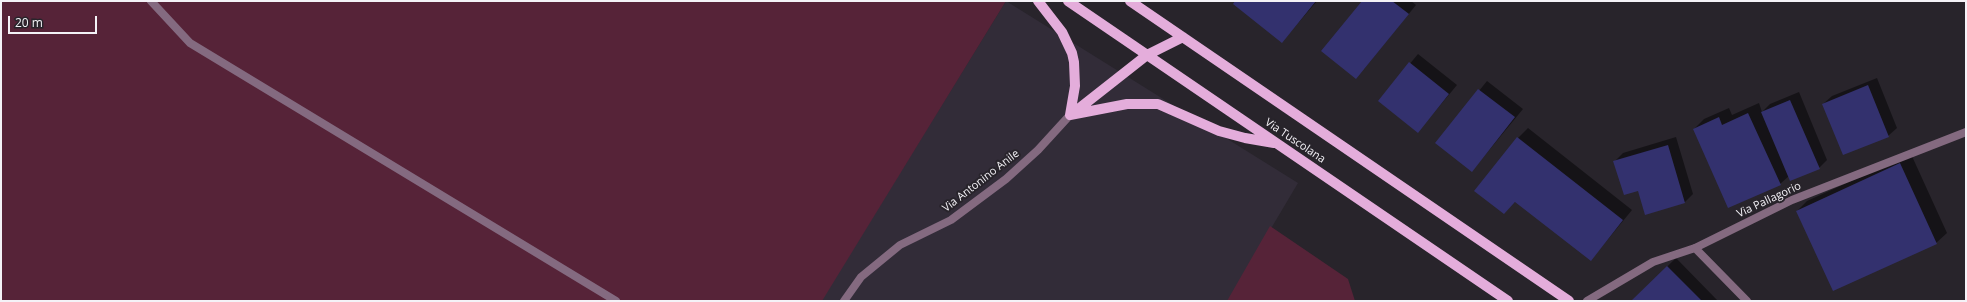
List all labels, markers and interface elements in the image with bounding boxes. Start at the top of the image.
scale bar [10,8,99,34]
text: 20 m [15,14,43,31]
street label: Via Tuscolana [1262,116,1328,166]
street label: Via Antonino Anile [940,147,1022,215]
street label: Via Pallagorio [1735,179,1803,221]

